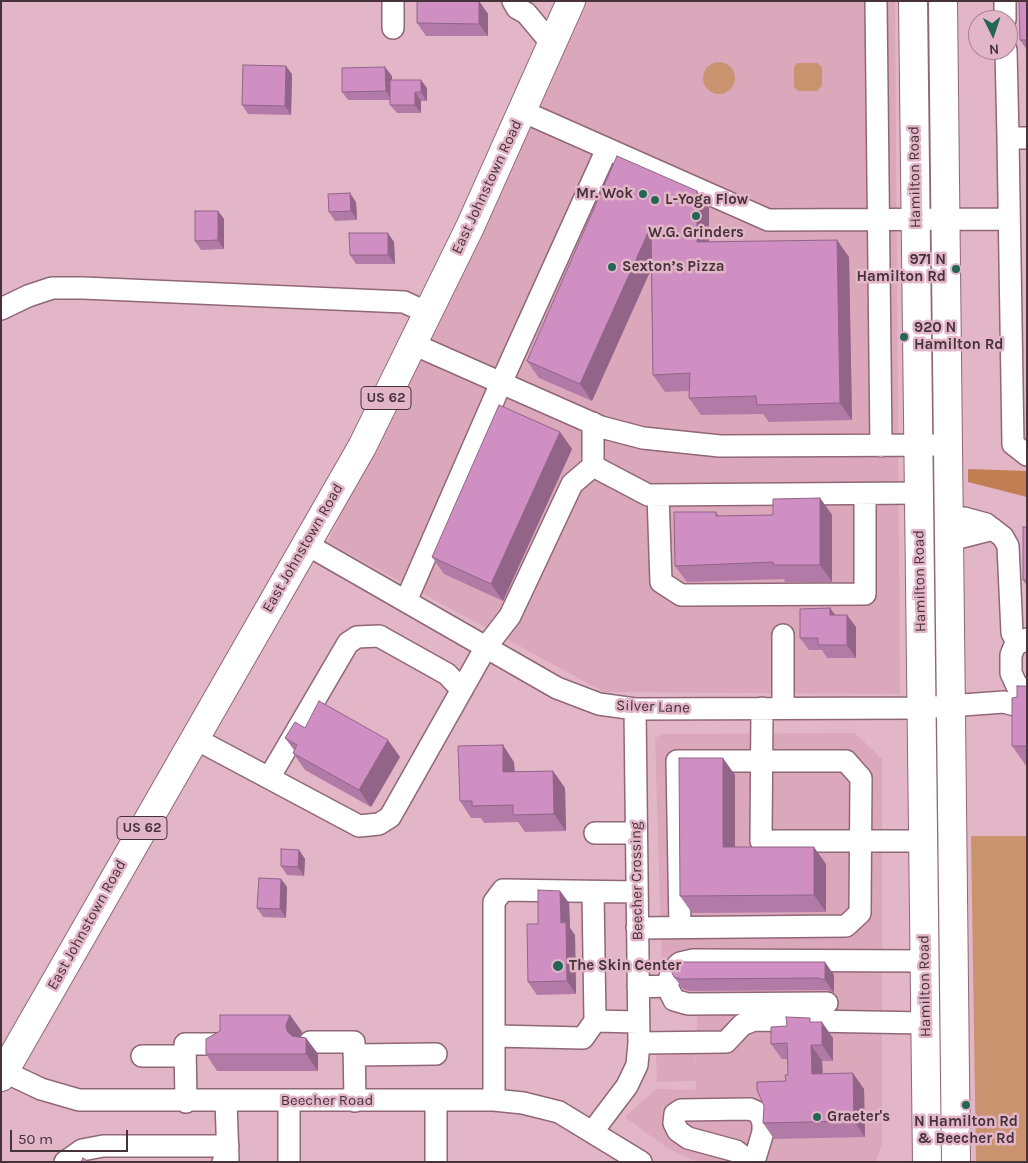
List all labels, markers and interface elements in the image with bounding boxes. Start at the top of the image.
north arrow [968,10,1018,60]
text: N [988,41,1000,58]
street label: East Johnstown Road [448,117,526,257]
street label: Hamilton Road [905,126,925,228]
place label: Mr. Wok [576,185,633,203]
marker: Mr. Wok [637,188,649,200]
place label: L-Yoga Flow [665,191,748,209]
marker: L-Yoga Flow [649,194,661,206]
marker: W.G. Grinders [690,210,702,222]
place label: W.G. Grinders [648,224,744,242]
place label: 971 N Hamilton Rd [857,251,946,286]
place label: Sexton’s Pizza [622,258,725,276]
marker: Sexton’s Pizza [606,261,618,273]
marker: 971 N Hamilton Rd [950,263,962,275]
place label: 920 N Hamilton Rd [914,319,1003,354]
marker: 920 N Hamilton Rd [898,331,910,343]
road number: US 62 [361,386,411,409]
street label: East Johnstown Road [259,480,347,616]
street label: Hamilton Road [910,530,930,632]
street label: Silver Lane [616,697,690,717]
road number: US 62 [117,816,167,840]
street label: Beecher Crossing [627,821,647,941]
street label: East Johnstown Road [44,857,130,993]
street label: Hamilton Road [915,935,935,1037]
place label: The Skin Center [569,957,681,975]
marker: The Skin Center [551,959,565,973]
street label: Beecher Road [281,1092,373,1110]
marker: N Hamilton Rd & Beecher Rd [960,1099,972,1111]
place label: Graeter's [827,1108,890,1126]
marker: Graeter's [811,1111,823,1123]
place label: N Hamilton Rd & Beecher Rd [914,1113,1018,1148]
scale bar [12,1120,130,1152]
text: 50 m [18,1130,53,1148]

